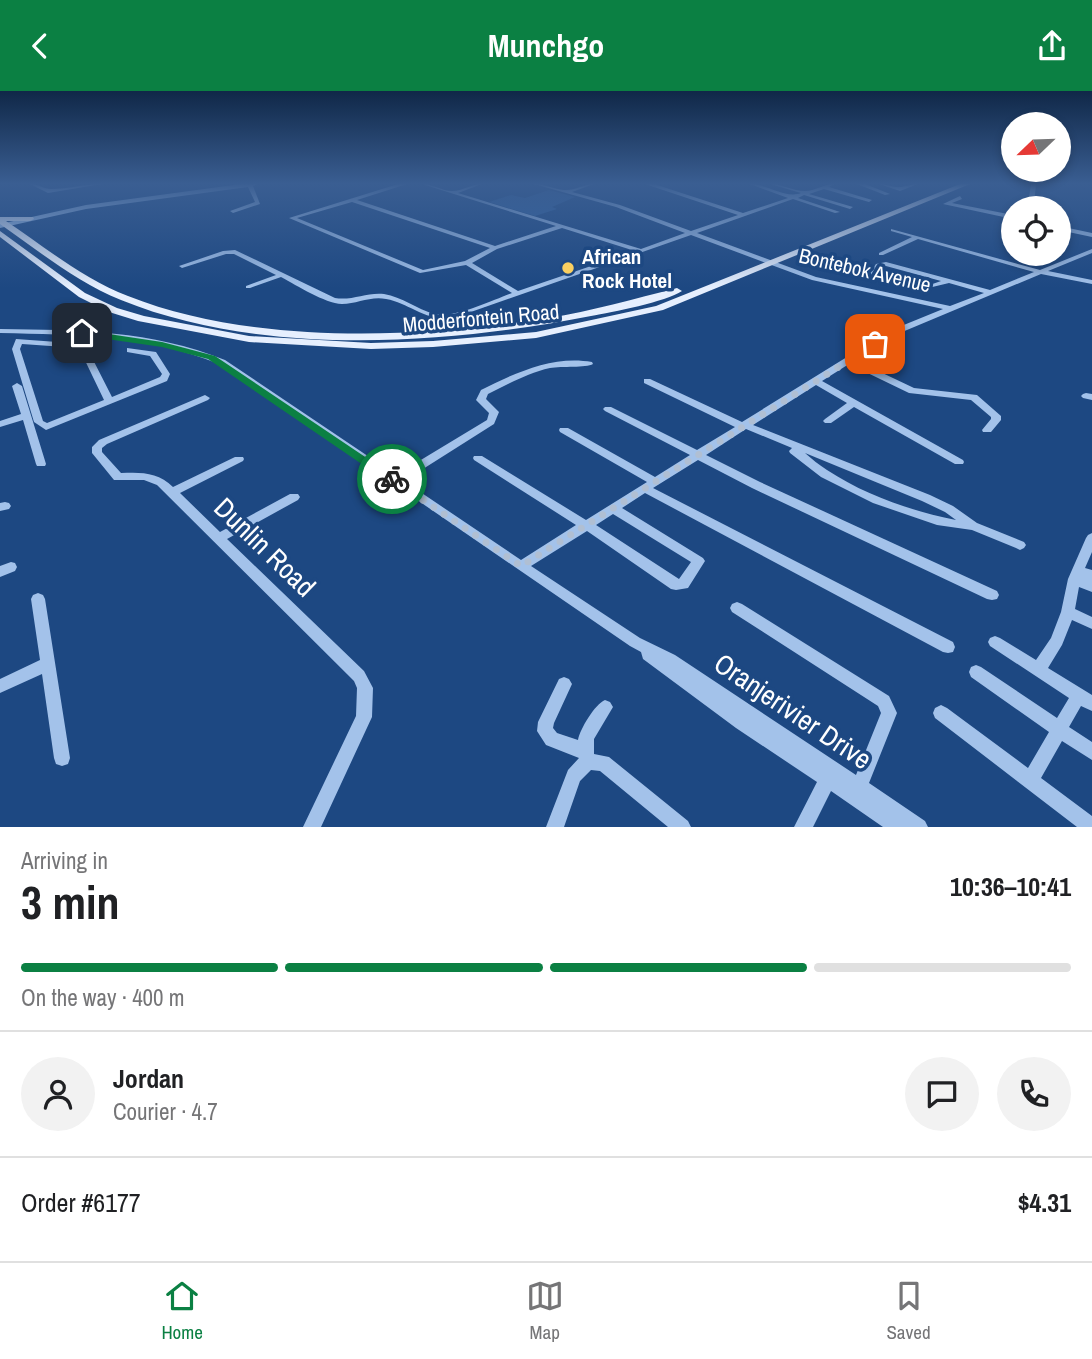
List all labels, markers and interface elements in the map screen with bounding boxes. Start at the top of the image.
text: Munchgo [488,24,604,67]
icon: back [21,27,59,65]
icon: share [1033,27,1071,65]
north arrow [1001,112,1071,182]
map controls [1001,112,1071,266]
button: locate [1001,196,1071,266]
street label: Bontebok Avenue [796,241,934,299]
place label: African Rock Hotel [582,242,672,295]
marker: African Rock Hotel [560,260,576,276]
street label: Modderfontein Road [402,297,560,339]
pin [52,303,112,363]
icon: home [63,314,101,352]
pin [845,314,905,374]
icon: bag [856,325,894,363]
courier [357,444,427,514]
icon: bike [373,460,411,498]
street label: Dunlin Road [206,489,324,605]
street label: Oranjerivier Drive [707,644,879,778]
text: Arriving in [21,845,108,876]
text: 10:36–10:41 [950,869,1071,904]
text: 3 min [21,871,120,933]
text: On the way · 400 m [21,982,185,1013]
button: person [21,1057,95,1131]
button: chat [905,1057,979,1131]
button: phone [997,1057,1071,1131]
text: Jordan [113,1061,184,1096]
text: Courier · 4.7 [113,1096,218,1127]
text: Order #6177 [21,1185,141,1220]
text: $4.31 [1018,1185,1071,1220]
tab: Home [161,1277,203,1345]
tab: Map [526,1277,564,1345]
tab: Saved [886,1277,931,1345]

